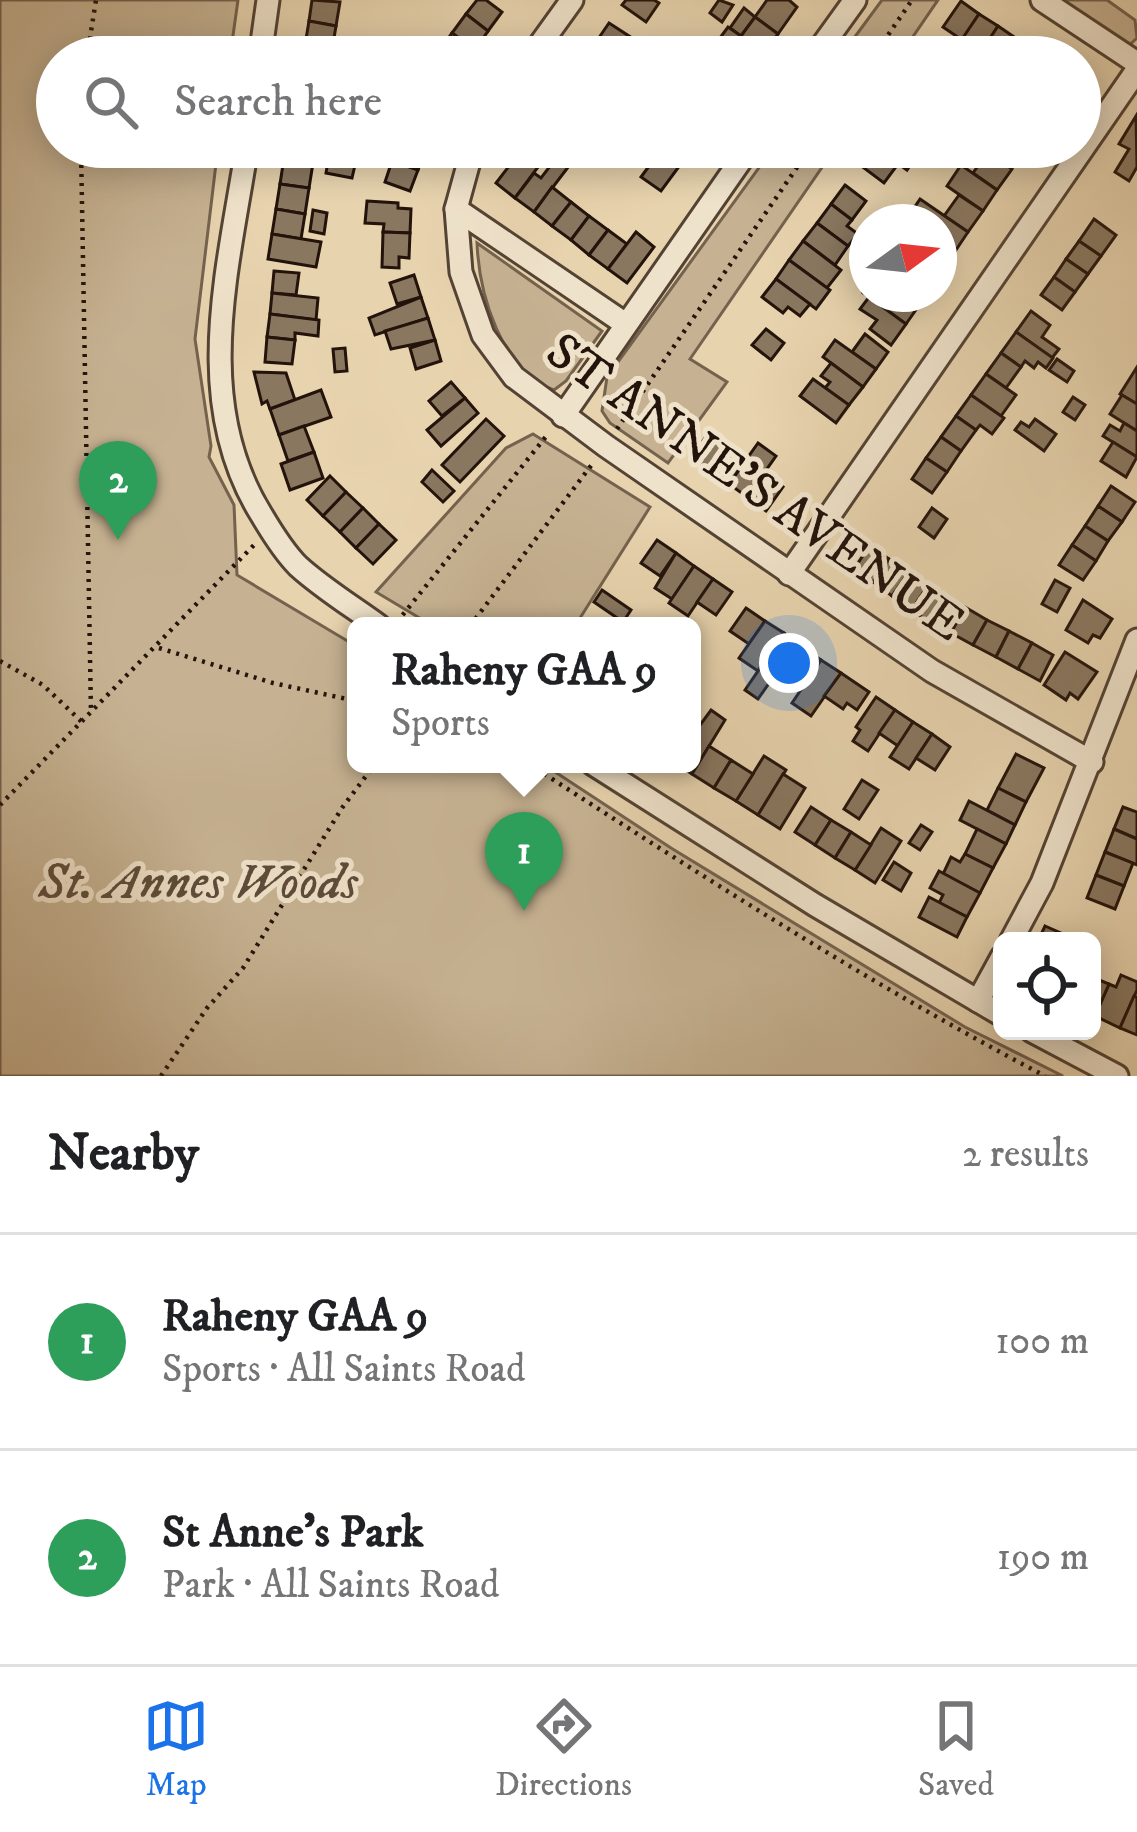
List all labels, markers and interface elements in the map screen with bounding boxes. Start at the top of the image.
search box [36,36,1101,168]
icon: search [78,69,144,135]
text: Search here [174,74,382,130]
north arrow [849,204,957,312]
street label: ST ANNE'S AVENUE [534,320,976,656]
pin: 2 [79,441,157,540]
popup [347,617,701,773]
your location [759,633,819,693]
text: Raheny GAA 9 [391,643,657,699]
text: Sports [391,699,490,748]
pin: 1 [485,812,563,911]
park label: St. Annes Woods [37,851,359,915]
map controls [993,932,1101,1040]
button: locate [993,932,1101,1040]
text: Nearby [48,1122,199,1186]
text: 2 results [962,1130,1089,1179]
text: Raheny GAA 9 [162,1289,428,1345]
text: 1 [80,1317,94,1366]
text: 100 m [995,1317,1089,1366]
text: Sports · All Saints Road [162,1345,526,1394]
text: St Anne's Park [162,1505,423,1561]
text: 2 [77,1533,97,1582]
text: 190 m [997,1533,1089,1582]
text: Park · All Saints Road [162,1561,499,1610]
tab: Map [143,1693,209,1806]
tab: Directions [495,1693,632,1806]
tab: Saved [918,1693,994,1806]

